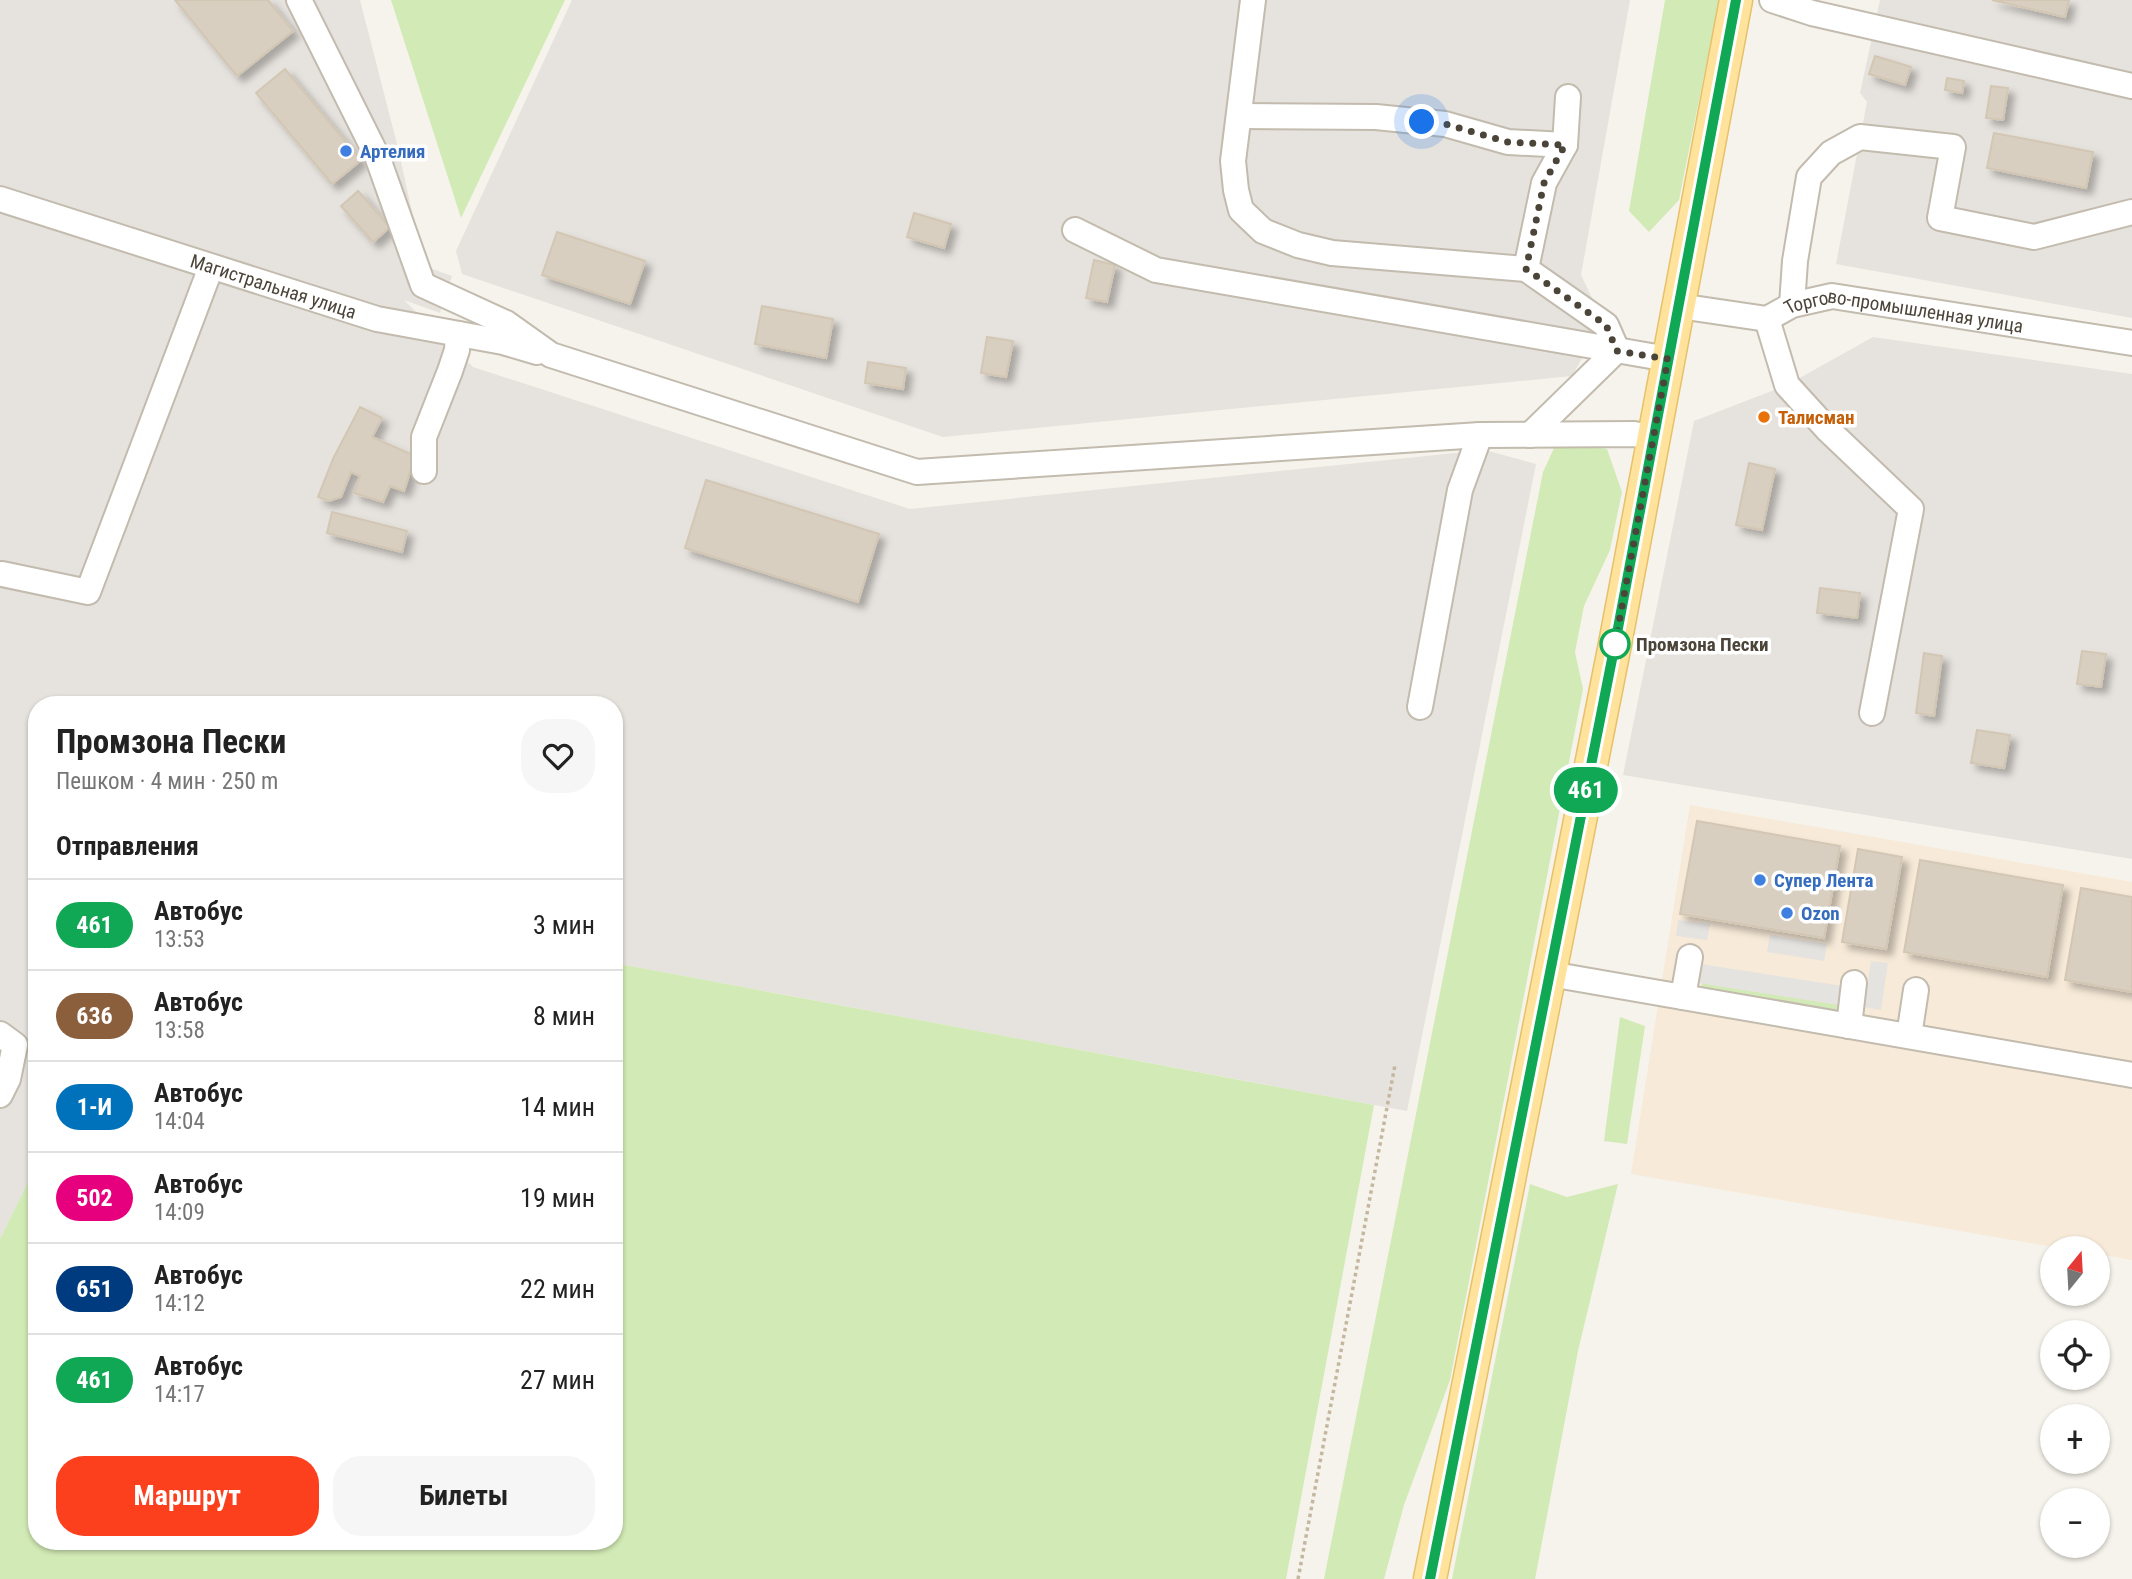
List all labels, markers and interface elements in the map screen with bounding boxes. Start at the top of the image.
your location [1404,104,1439,139]
place label: Артелия [360,140,425,163]
marker: Артелия [338,143,354,159]
street label: Магистральная улица [188,249,359,323]
street label: Торгово-промышленная улица [1780,284,2025,337]
place label: Талисман [1778,406,1855,429]
marker: Талисман [1756,409,1772,425]
marker: Промзона Пески [1600,629,1630,659]
place label: Промзона Пески [1636,633,1769,656]
button: heart [521,719,595,793]
text: Промзона Пески [56,722,286,761]
line badge: 461 [1546,767,1626,813]
text: Пешком · 4 мин · 250 m [56,768,278,795]
text: 461 [1568,776,1604,804]
text: Отправления [56,831,199,861]
place label: Супер Лента [1774,869,1873,892]
marker: Супер Лента [1752,872,1768,888]
text: Автобус [154,896,243,926]
place label: Ozon [1801,902,1840,925]
marker: Ozon [1779,905,1795,921]
text: 3 мин [533,910,595,940]
text: 461 [76,911,113,939]
text: 13:53 [154,926,205,953]
text: Автобус [154,987,243,1017]
text: 8 мин [533,1001,595,1031]
text: 636 [76,1002,113,1030]
text: 13:58 [154,1017,205,1044]
text: Автобус [154,1078,243,1108]
text: 14 мин [520,1092,595,1122]
text: 1-И [77,1093,112,1121]
text: 14:04 [154,1108,205,1135]
text: Автобус [154,1169,243,1199]
text: 19 мин [520,1183,595,1213]
text: 502 [76,1184,113,1212]
text: 14:09 [154,1199,205,1226]
north arrow [2040,1236,2110,1306]
map controls [2040,1236,2110,1558]
text: Автобус [154,1260,243,1290]
text: 22 мин [520,1274,595,1304]
text: 651 [76,1275,113,1303]
text: 14:12 [154,1290,205,1317]
button: locate [2040,1320,2110,1390]
text: Автобус [154,1351,243,1381]
text: 27 мин [520,1365,595,1395]
text: 461 [76,1366,113,1394]
text: 14:17 [154,1381,205,1408]
button: + [2040,1404,2110,1474]
button: Маршрут [56,1456,319,1536]
button: Билеты [333,1456,595,1536]
button: − [2040,1488,2110,1558]

